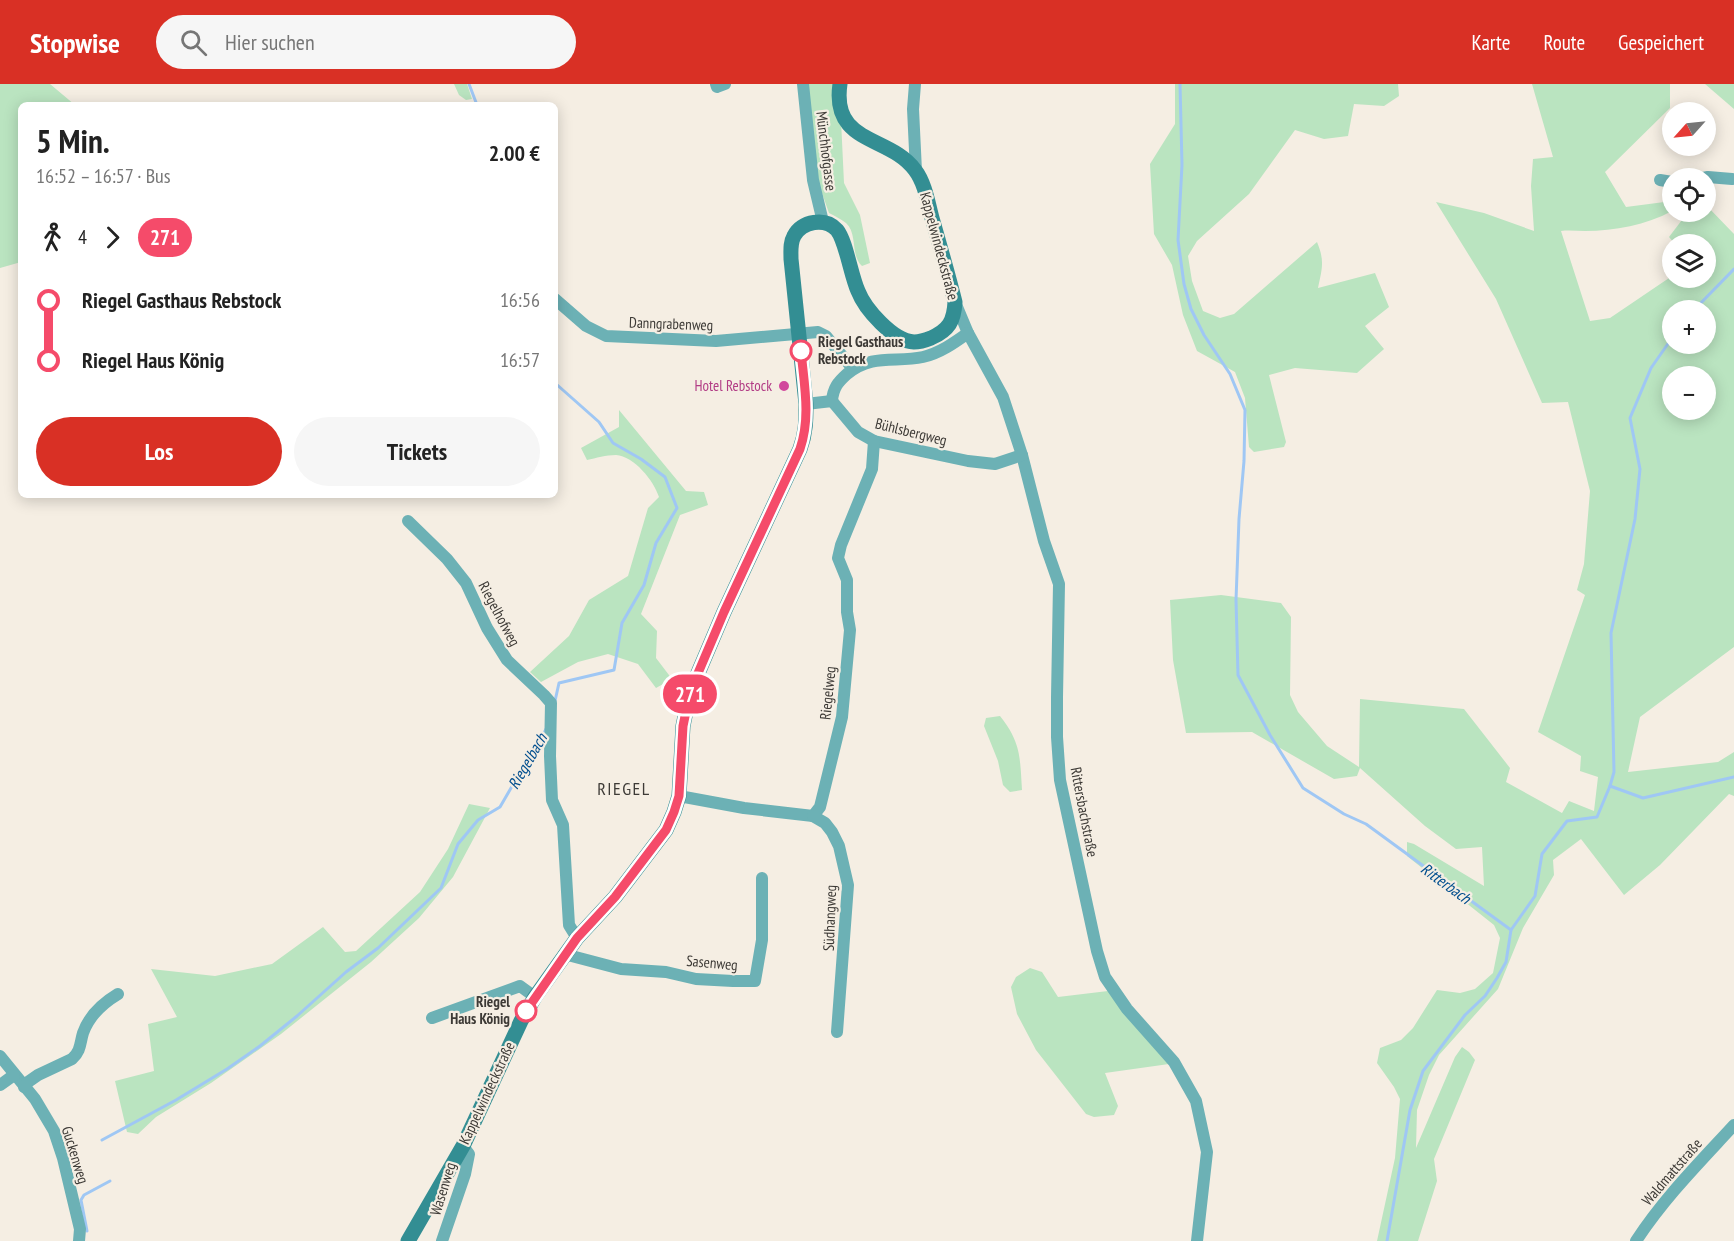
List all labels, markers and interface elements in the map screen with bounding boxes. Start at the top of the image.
search box [156,15,576,69]
text: Stopwise [30,24,120,61]
icon: search [177,26,210,59]
text: Hier suchen [225,28,315,56]
text: Karte [1472,29,1510,56]
text: Route [1543,29,1585,56]
text: Gespeichert [1618,29,1704,56]
north arrow [1662,102,1716,156]
map controls [1662,102,1716,420]
street label: Münchhofgasse [812,110,841,192]
text: 5 Min. [36,119,110,162]
text: 2.00 € [489,139,540,167]
text: 16:52 – 16:57 · Bus [36,163,171,189]
button: locate [1662,168,1716,222]
street label: Kappelwindeckstraße [916,190,963,302]
icon: walk [36,221,69,254]
icon: forward [96,221,129,254]
text: 4 [78,224,87,250]
text: 271 [150,224,180,251]
button: layers [1662,234,1716,288]
text: Riegel Gasthaus Rebstock [82,286,281,314]
text: 16:56 [500,287,540,313]
button: + [1662,300,1716,354]
street label: Danngrabenweg [629,313,713,334]
place label: Riegel Gasthaus Rebstock [818,332,903,368]
marker: Riegel Gasthaus Rebstock [790,340,812,362]
text: Riegel Haus König [82,346,224,374]
text: 16:57 [500,347,540,373]
button: − [1662,366,1716,420]
place label: Hotel Rebstock [695,376,772,395]
marker: Hotel Rebstock [777,379,791,393]
street label: Bühlsbergweg [873,413,949,450]
button: Los [36,417,282,486]
button: Tickets [294,417,540,486]
street label: Riegelhofweg [474,578,524,649]
street label: Riegelweg [815,665,840,721]
line badge: 271 [656,674,724,714]
text: 271 [675,681,705,708]
water label: Riegelbach [503,729,551,792]
street label: Rittersbachstraße [1066,765,1103,858]
district label: RIEGEL [597,777,651,800]
water label: Ritterbach [1417,858,1476,908]
street label: Südhangweg [819,884,840,951]
street label: Sasenweg [686,951,739,974]
place label: Riegel Haus König [450,992,510,1028]
marker: Riegel Haus König [515,1000,537,1022]
street label: Kappelwindeckstraße [454,1038,519,1147]
street label: Guckenweg [58,1124,93,1186]
street label: Waldmattstraße [1637,1134,1706,1209]
street label: Wasenweg [425,1160,460,1218]

